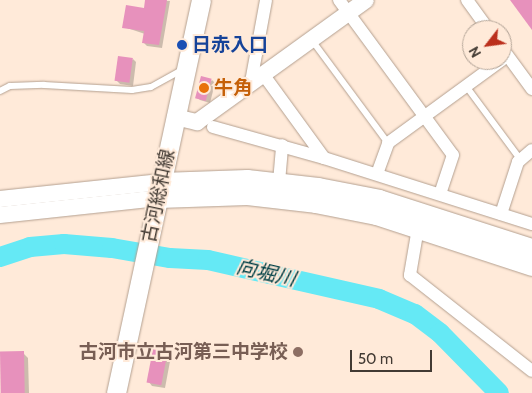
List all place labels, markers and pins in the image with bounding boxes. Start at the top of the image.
place label: 日赤入口 [192,34,268,56]
marker: 日赤入口 [176,39,188,51]
place label: 牛角 [214,77,252,99]
marker: 牛角 [198,82,210,94]
place label: 古河市立古河第三中学校 [79,341,288,363]
marker: 古河市立古河第三中学校 [292,346,304,358]

